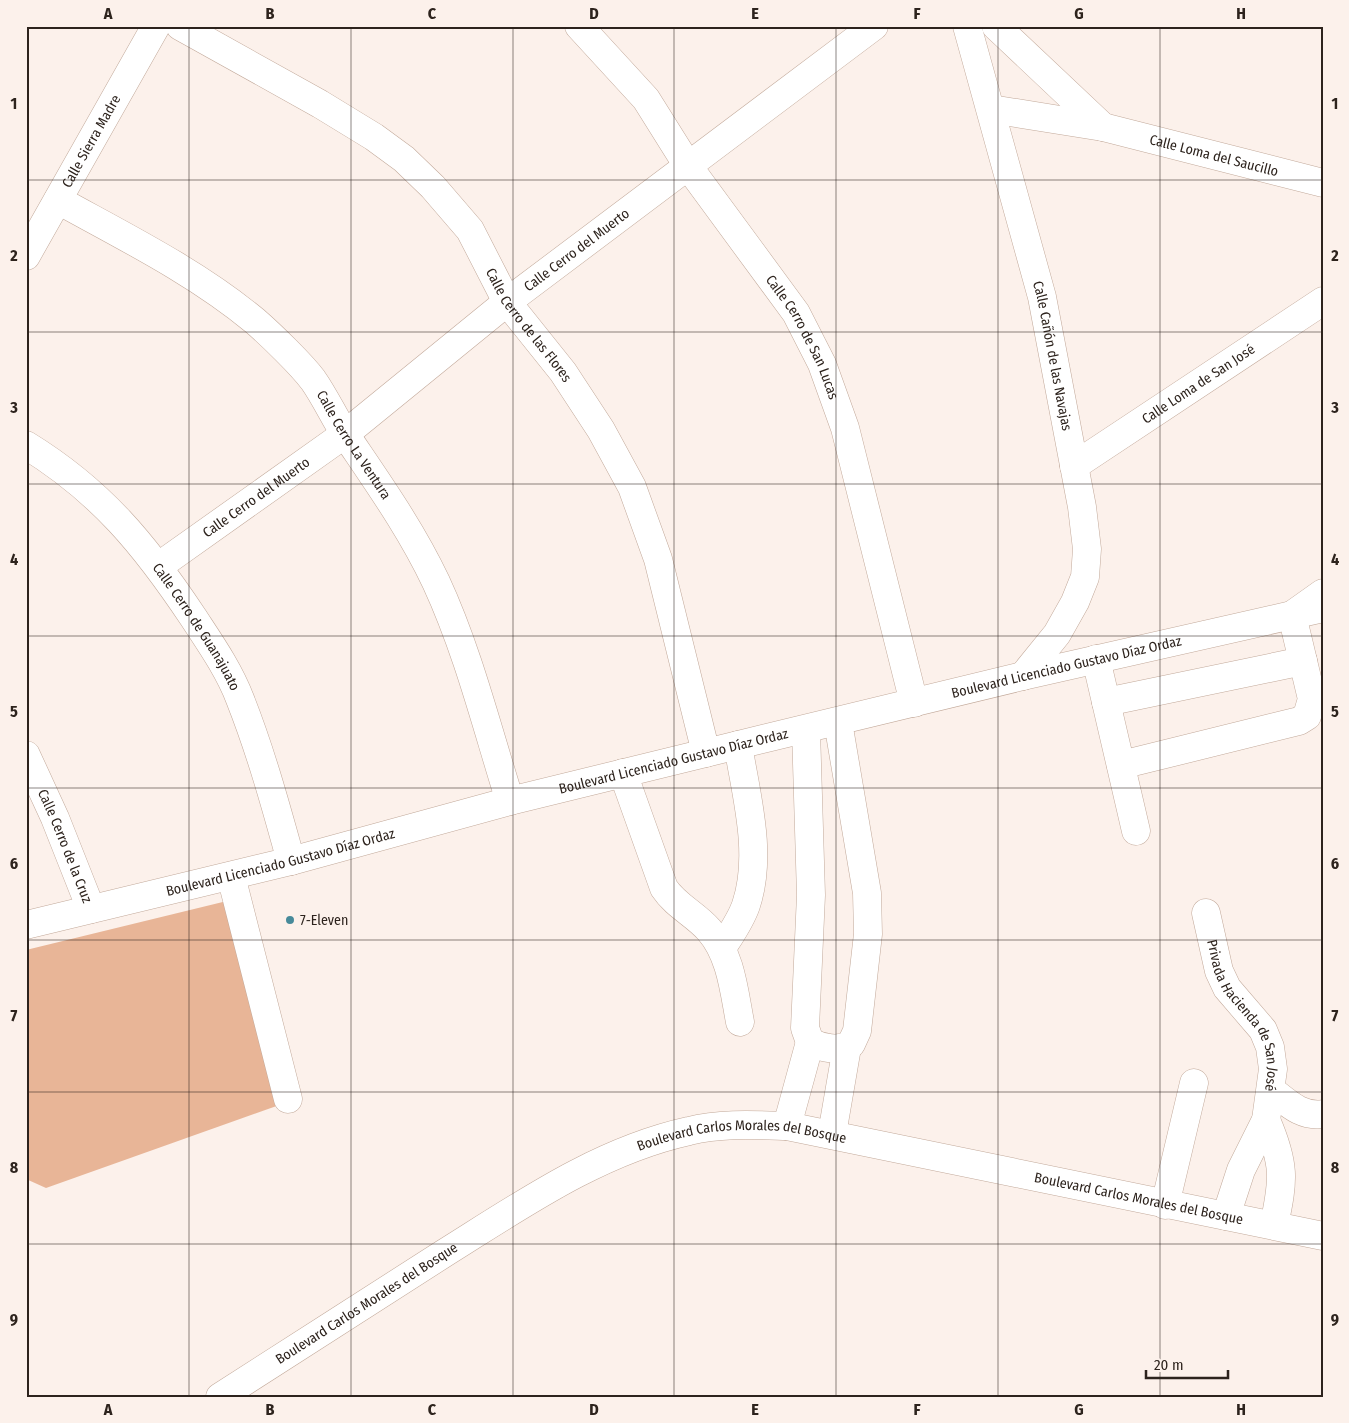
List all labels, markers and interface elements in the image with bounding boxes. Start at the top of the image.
text: A [103,4,113,23]
text: B [266,4,275,23]
text: C [428,4,437,23]
text: D [589,4,599,23]
text: E [751,4,759,23]
text: F [913,4,921,23]
text: G [1074,4,1084,23]
text: H [1236,4,1246,23]
street label: Calle Sierra Madre [58,92,124,191]
text: 1 [11,94,17,113]
text: 1 [1332,94,1338,113]
street label: Calle Loma del Saucillo [1148,131,1280,180]
street label: Calle Cerro del Muerto [521,205,633,295]
text: 2 [9,246,18,265]
text: 2 [1330,246,1339,265]
street label: Calle Cerro de las Flores [482,265,575,385]
street label: Calle Cerro de San Lucas [762,272,842,402]
street label: Calle Cañón de las Navajas [1029,279,1075,432]
street label: Calle Loma de San José [1139,341,1258,428]
street label: Calle Cerro La Ventura [313,387,395,503]
text: 3 [9,398,18,417]
text: 3 [1330,398,1339,417]
street label: Calle Cerro del Muerto [199,454,313,541]
text: 4 [10,550,18,569]
text: 4 [1331,550,1339,569]
street label: Calle Cerro de Guanajuato [149,560,243,693]
street label: Boulevard Licenciado Gustavo Díaz Ordaz [950,632,1183,702]
text: 5 [10,702,18,721]
text: 5 [1331,702,1339,721]
street label: Boulevard Licenciado Gustavo Díaz Ordaz [557,725,790,798]
street label: Calle Cerro de la Cruz [34,786,96,906]
street label: Boulevard Licenciado Gustavo Díaz Ordaz [164,825,397,900]
text: 6 [10,854,18,873]
text: 6 [1331,854,1339,873]
place label: 7-Eleven [300,912,348,929]
marker: 7-Eleven [284,914,296,926]
street label: Privada Hacienda de San José [1203,938,1281,1092]
text: 7 [11,1006,18,1025]
text: 7 [1332,1006,1339,1025]
street label: Boulevard Carlos Morales del Bosque [635,1117,848,1155]
text: 8 [10,1158,19,1177]
text: 8 [1331,1158,1340,1177]
street label: Boulevard Carlos Morales del Bosque [1033,1169,1245,1228]
street label: Boulevard Carlos Morales del Bosque [273,1239,461,1368]
text: 9 [10,1310,18,1329]
text: 9 [1331,1310,1339,1329]
scale bar [1146,1348,1229,1380]
text: 20 m [1154,1356,1184,1374]
text: A [103,1400,113,1419]
text: B [266,1400,275,1419]
text: C [428,1400,437,1419]
text: D [589,1400,599,1419]
text: E [751,1400,759,1419]
text: F [913,1400,921,1419]
text: G [1074,1400,1084,1419]
text: H [1236,1400,1246,1419]

